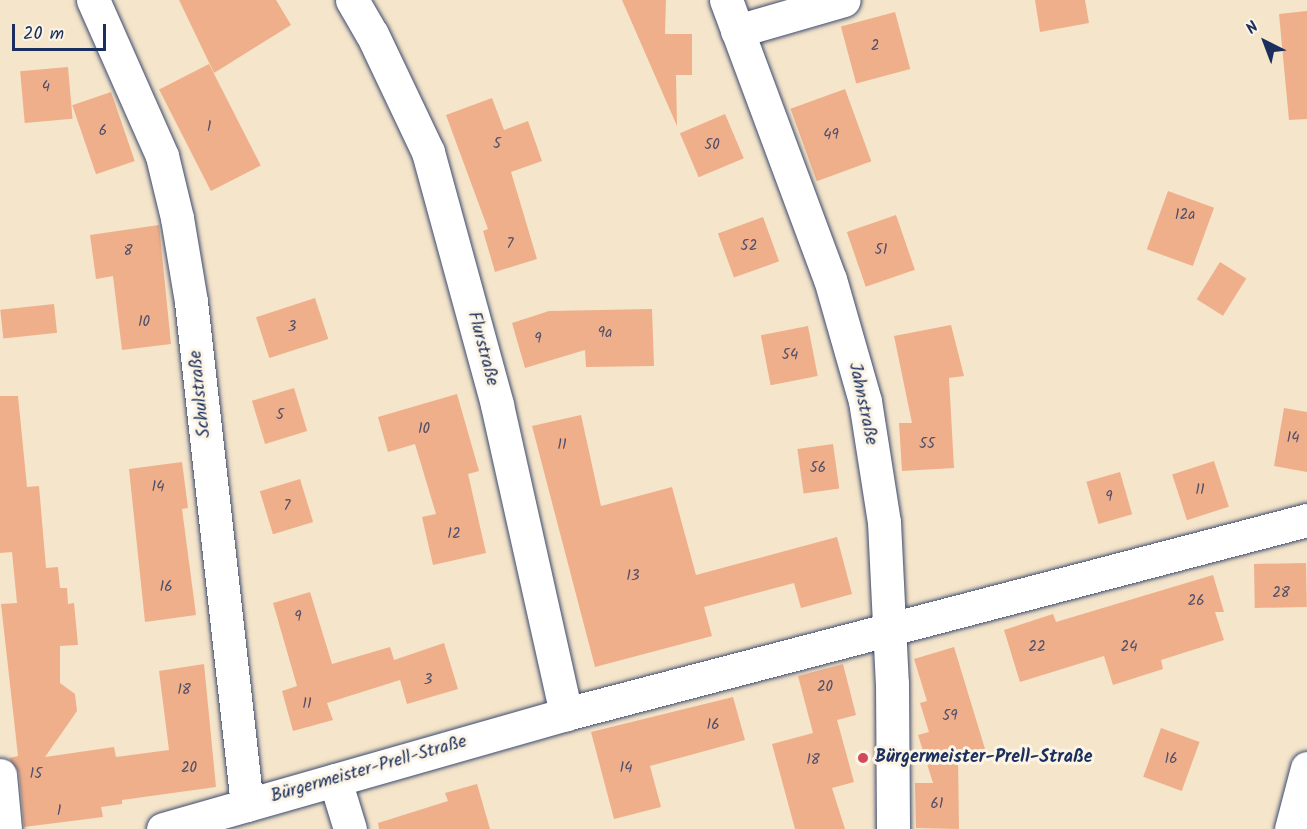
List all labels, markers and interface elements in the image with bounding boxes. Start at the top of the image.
scale bar [15,12,110,50]
north arrow [1235,12,1295,72]
text: N [1240,16,1265,41]
text: 20 m [23,20,64,49]
house number: 2 [871,38,879,56]
house number: 4 [42,79,50,97]
house number: 1 [207,119,211,137]
house number: 6 [99,123,107,141]
house number: 49 [823,127,839,145]
house number: 5 [493,136,501,154]
house number: 50 [704,137,720,155]
house number: 12a [1175,207,1195,225]
house number: 7 [507,236,513,254]
house number: 52 [741,238,757,256]
house number: 51 [875,242,887,260]
house number: 8 [123,243,133,261]
street label: Flurstraße [462,309,502,389]
house number: 10 [138,314,150,332]
house number: 3 [288,319,296,337]
house number: 9a [598,325,612,343]
house number: 9 [534,331,542,349]
house number: 54 [782,347,798,365]
street label: Schulstraße [186,349,216,439]
street label: Jahnstraße [843,361,881,447]
house number: 5 [276,407,284,425]
house number: 10 [418,421,430,439]
house number: 14 [1287,430,1299,448]
house number: 55 [919,436,935,454]
house number: 11 [557,437,567,455]
house number: 56 [810,460,826,478]
house number: 14 [152,479,164,497]
house number: 11 [1195,482,1205,500]
house number: 9 [1105,489,1113,507]
house number: 7 [284,498,290,516]
house number: 12 [447,526,461,544]
house number: 13 [626,568,640,586]
house number: 16 [159,579,173,597]
house number: 28 [1272,585,1290,603]
house number: 26 [1187,593,1205,611]
house number: 9 [294,609,302,627]
house number: 22 [1028,639,1046,657]
house number: 24 [1121,639,1137,657]
house number: 3 [424,672,432,690]
house number: 20 [817,679,833,697]
house number: 18 [177,682,191,700]
house number: 11 [302,696,312,714]
house number: 59 [942,708,958,726]
house number: 16 [706,717,720,735]
street label: Bürgermeister-Prell-Straße [269,732,469,808]
place label: Bürgermeister-Prell-Straße [875,747,1093,769]
marker: Bürgermeister-Prell-Straße [856,751,870,765]
house number: 16 [1164,751,1178,769]
house number: 18 [806,752,820,770]
house number: 20 [181,760,197,778]
house number: 14 [620,760,632,778]
house number: 15 [30,766,42,784]
house number: 61 [930,796,944,814]
house number: 1 [57,803,61,821]

